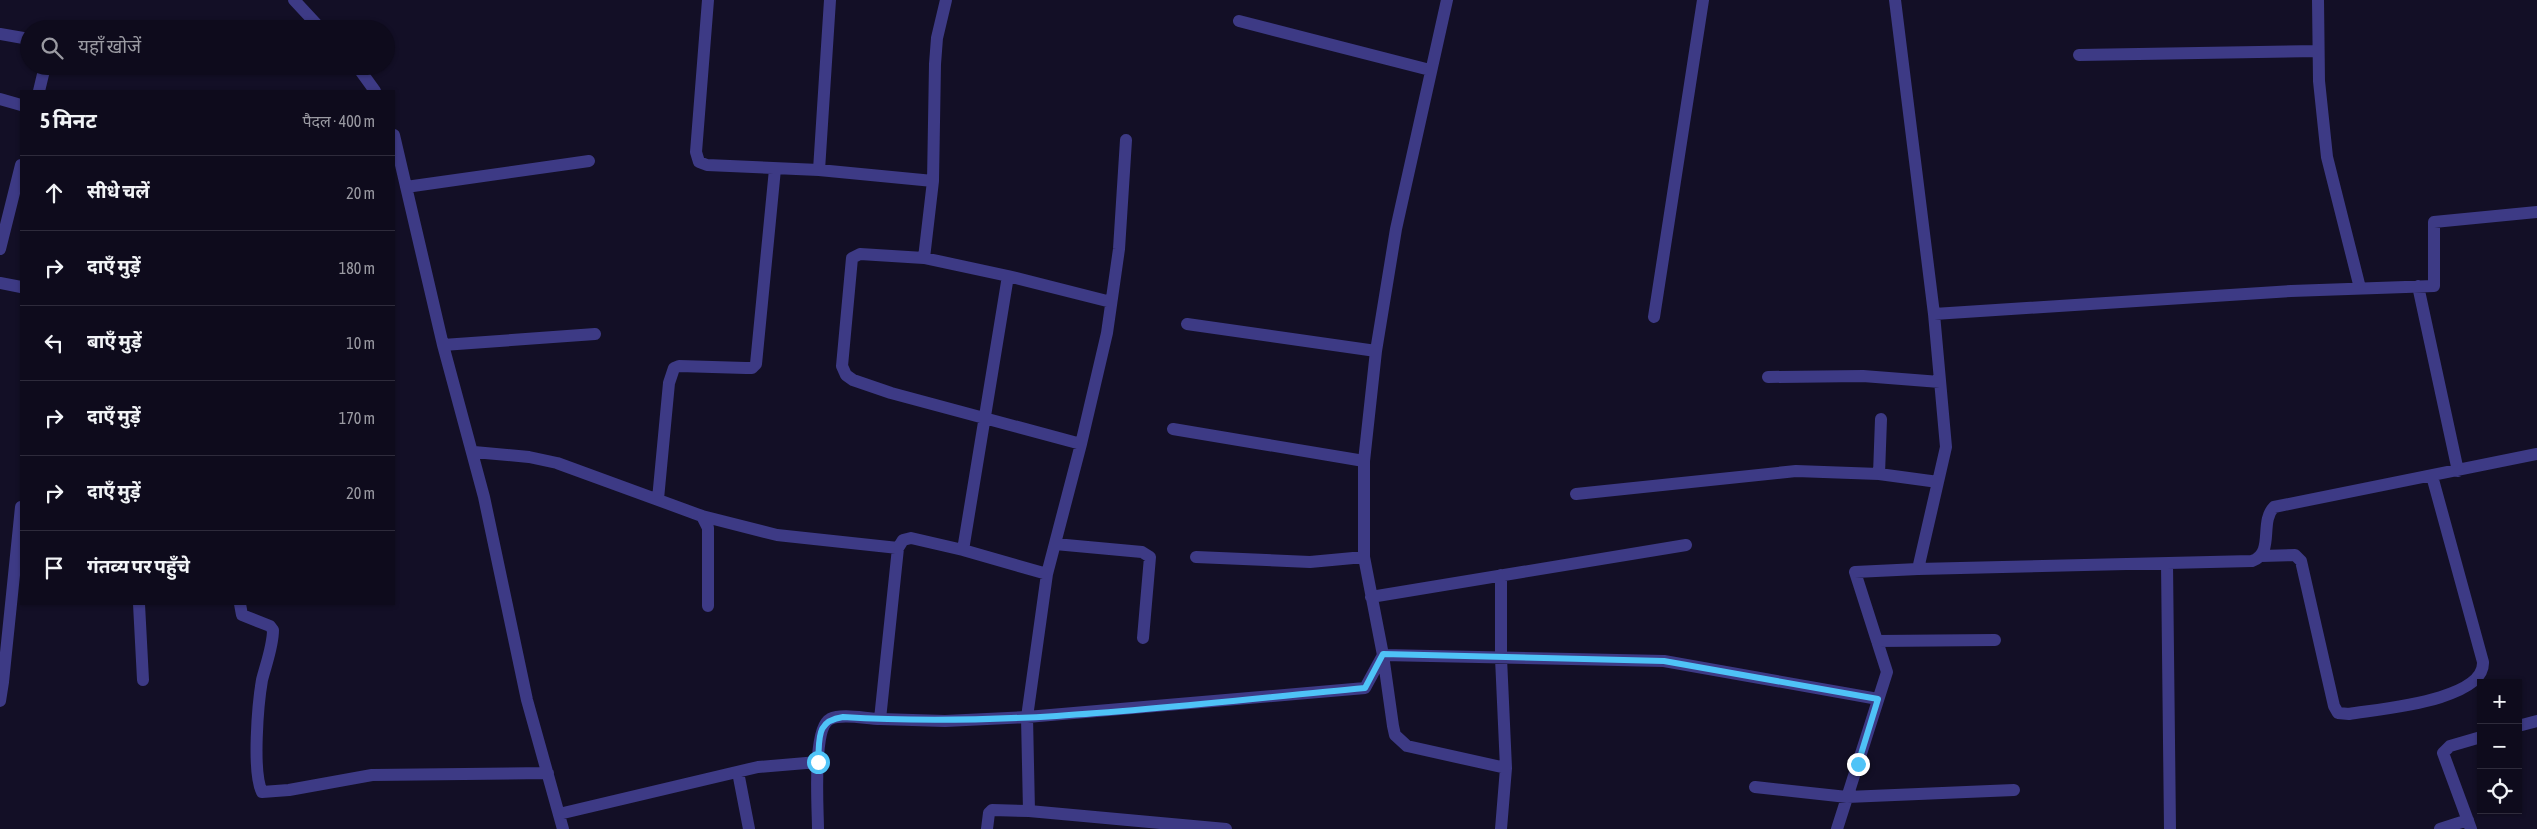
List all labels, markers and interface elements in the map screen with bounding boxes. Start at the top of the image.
search box [20,20,395,75]
icon: search [38,34,66,62]
text: यहाँ खोजें [78,35,141,57]
text: 5 मिनट [40,108,97,132]
text: पैदल · 400 m [302,112,375,130]
icon: ahead [40,179,68,207]
text: सीधे चलें [87,180,150,202]
text: 20 m [346,184,375,202]
icon: right [40,254,68,282]
text: दाएँ मुड़ें [87,255,141,277]
text: 180 m [339,259,375,277]
icon: left [40,329,68,357]
text: बाएँ मुड़ें [87,330,142,352]
text: 10 m [346,334,375,352]
icon: right [40,404,68,432]
text: दाएँ मुड़ें [87,405,141,427]
text: 170 m [339,409,375,427]
icon: right [40,479,68,507]
text: दाएँ मुड़ें [87,480,141,502]
text: 20 m [346,484,375,502]
icon: arrive [40,554,68,582]
text: गंतव्य पर पहुँचे [87,555,190,577]
map controls [2477,679,2522,814]
button: + [2477,679,2522,724]
button: − [2477,724,2522,769]
route start [807,751,830,774]
route end [1847,753,1870,776]
button: locate [2477,769,2522,814]

